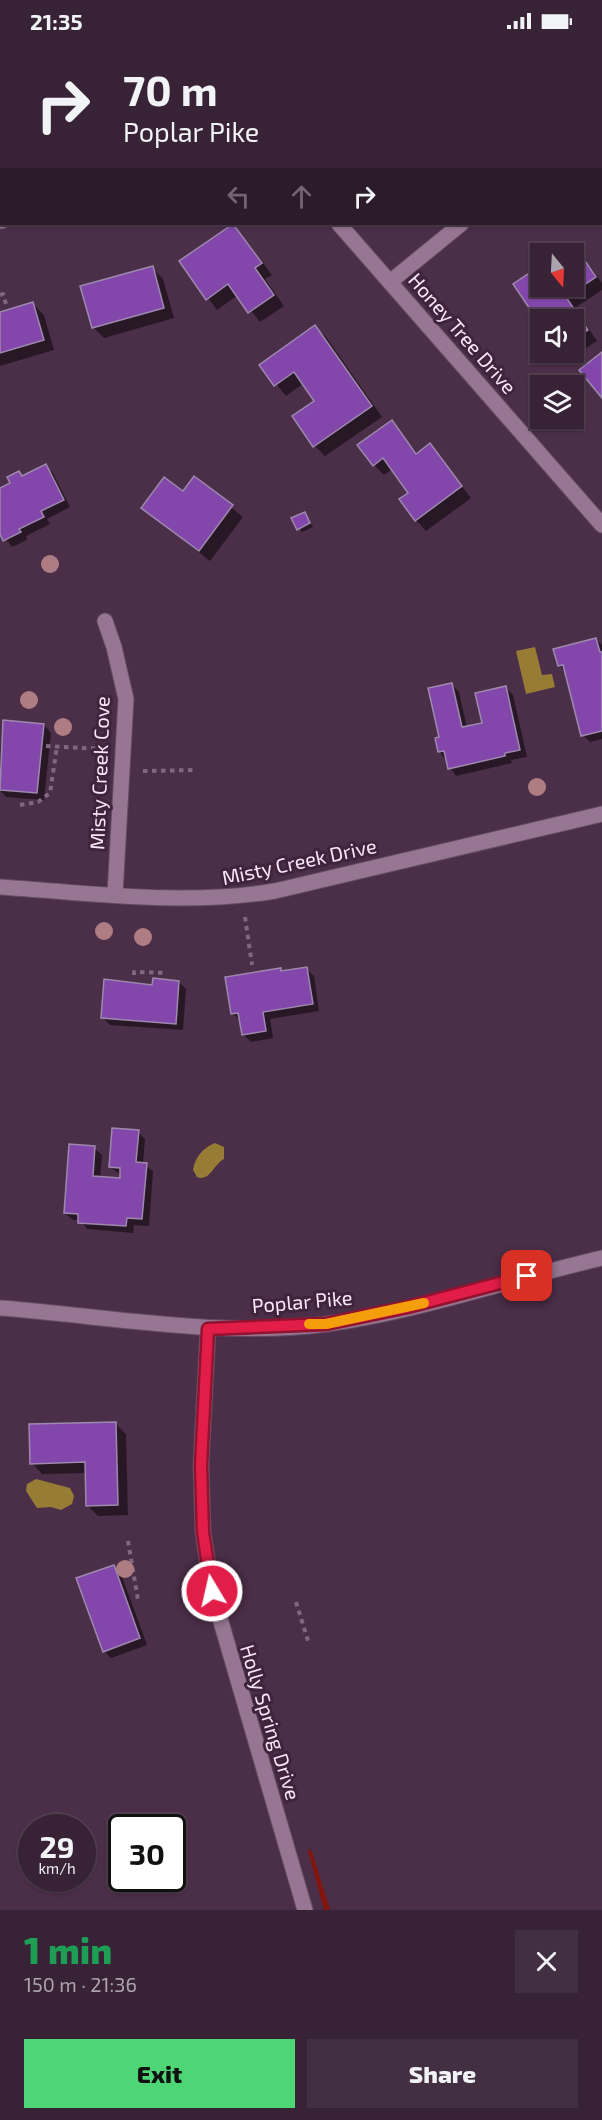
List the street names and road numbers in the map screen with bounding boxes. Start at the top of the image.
street label: Honey Tree Drive [404,268,522,398]
street label: Misty Creek Cove [84,696,114,850]
street label: Misty Creek Drive [219,833,379,889]
street label: Poplar Pike [251,1285,353,1317]
street label: Holly Spring Drive [236,1641,306,1803]

